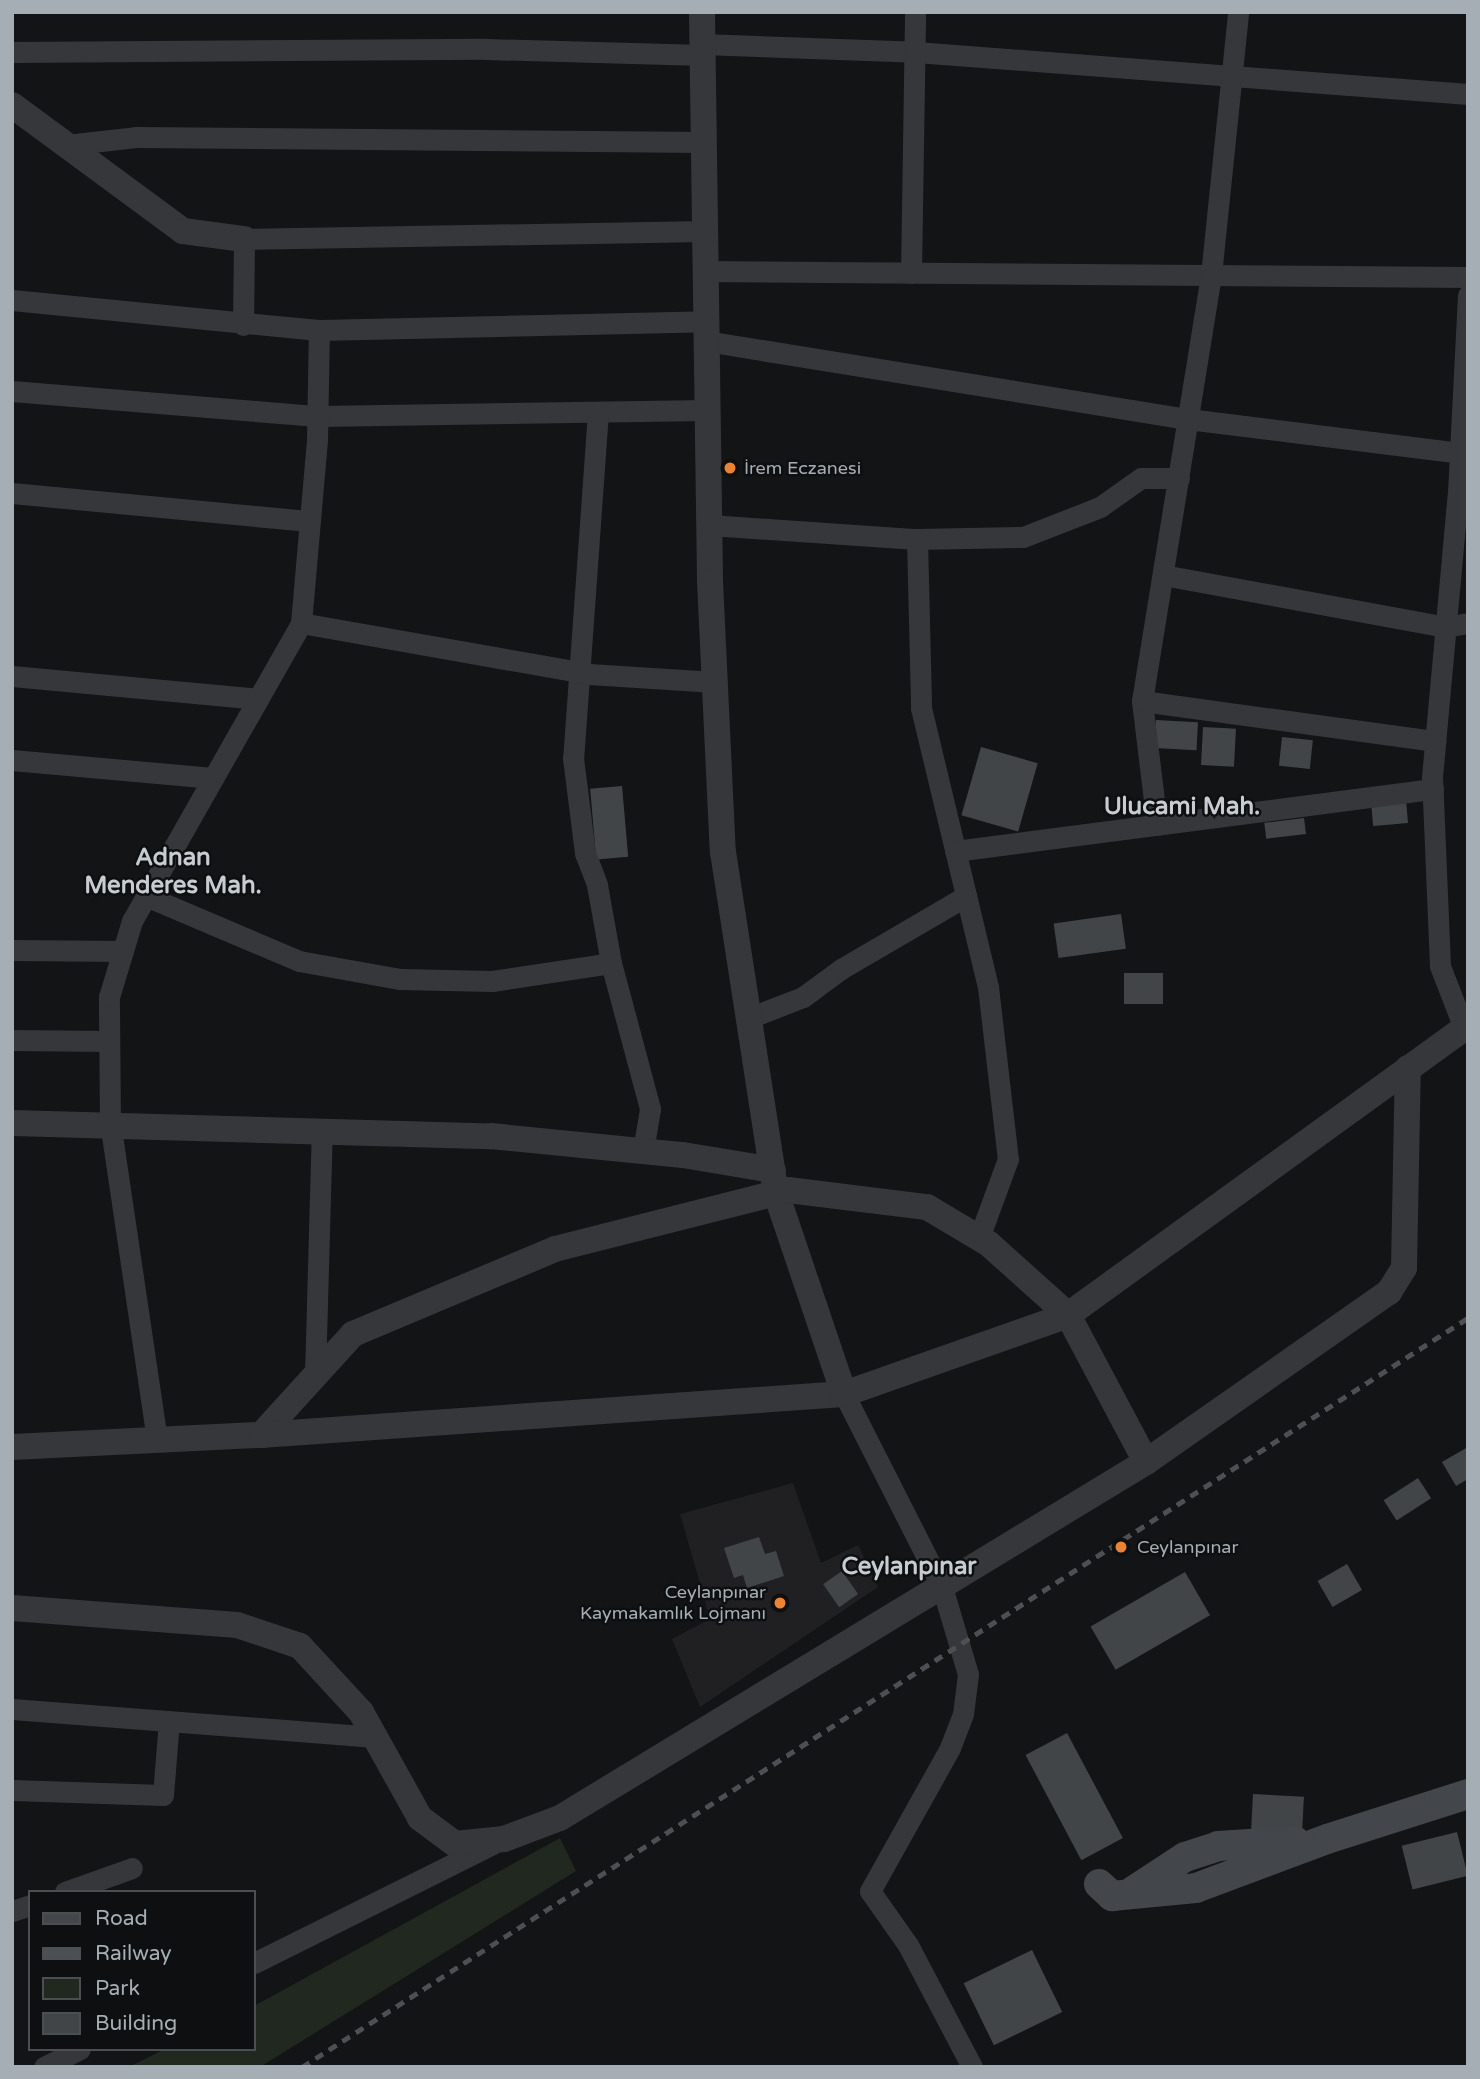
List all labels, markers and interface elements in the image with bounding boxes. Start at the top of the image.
place label: İrem Eczanesi [744,457,861,479]
marker: İrem Eczanesi [722,460,738,476]
district label: Ulucami Mah. [1104,793,1260,821]
district label: Adnan Menderes Mah. [84,844,262,900]
place label: Ceylanpınar [1137,1536,1238,1558]
marker: Ceylanpınar [1111,1537,1131,1557]
district label: Ceylanpınar [841,1553,977,1581]
place label: Ceylanpınar Kaymakamlık Lojmanı [580,1582,766,1624]
marker: Ceylanpınar Kaymakamlık Lojmanı [772,1595,788,1611]
legend [28,1890,256,2051]
text: Road [95,1906,148,1931]
text: Railway [95,1941,172,1966]
text: Park [95,1976,140,2001]
text: Building [95,2011,177,2036]

